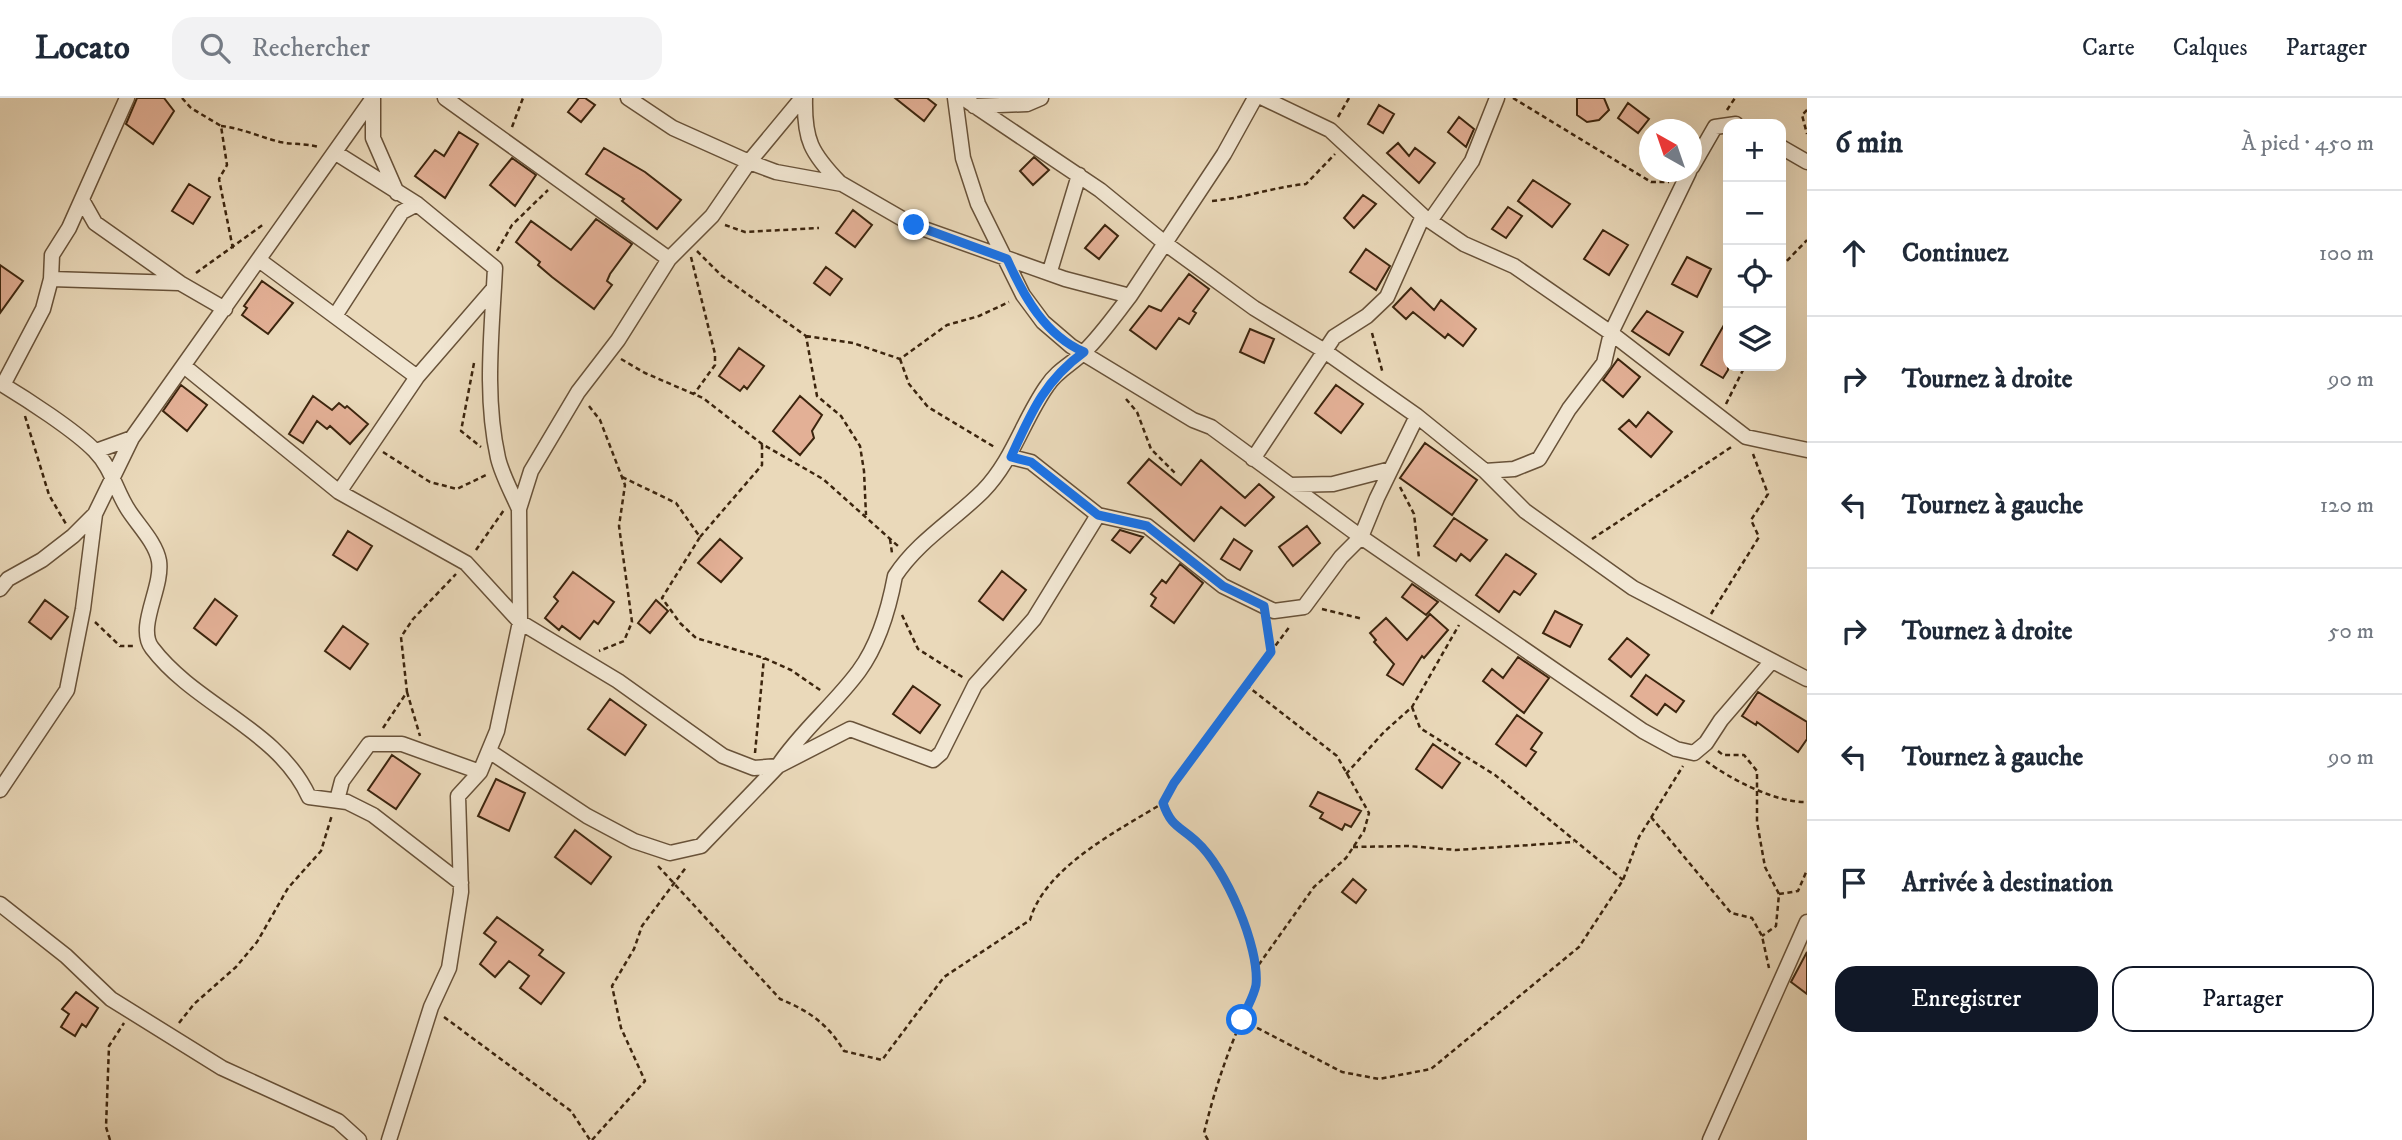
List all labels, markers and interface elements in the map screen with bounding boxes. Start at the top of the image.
search box [172,17,662,80]
text: Locato [35,28,130,69]
icon: search [196,29,234,67]
text: Rechercher [252,32,370,65]
text: Carte [2082,33,2135,63]
text: Calques [2173,33,2248,63]
text: Partager [2286,33,2367,63]
north arrow [1639,119,1702,182]
map controls [1723,119,1786,371]
button: + [1723,119,1786,182]
text: 6 min [1835,125,1903,162]
text: À pied · 450 m [2241,129,2374,158]
button: − [1723,182,1786,245]
route end [898,209,929,240]
icon: ahead [1835,234,1873,272]
text: Continuez [1902,237,2008,270]
text: 100 m [2319,239,2374,268]
button: locate [1723,245,1786,308]
button: layers [1723,308,1786,371]
icon: right [1835,360,1873,398]
text: Tournez à droite [1902,363,2073,396]
text: 90 m [2328,365,2374,394]
icon: left [1835,486,1873,524]
text: Tournez à gauche [1902,489,2083,522]
text: 120 m [2320,491,2374,520]
icon: right [1835,612,1873,650]
text: Tournez à droite [1902,615,2073,648]
text: 50 m [2328,617,2374,646]
icon: left [1835,738,1873,776]
text: Tournez à gauche [1902,741,2083,774]
text: 90 m [2328,743,2374,772]
icon: arrive [1835,864,1873,902]
text: Arrivée à destination [1902,867,2113,900]
button: Enregistrer [1835,966,2098,1032]
button: Partager [2112,966,2374,1032]
route start [1226,1004,1257,1035]

